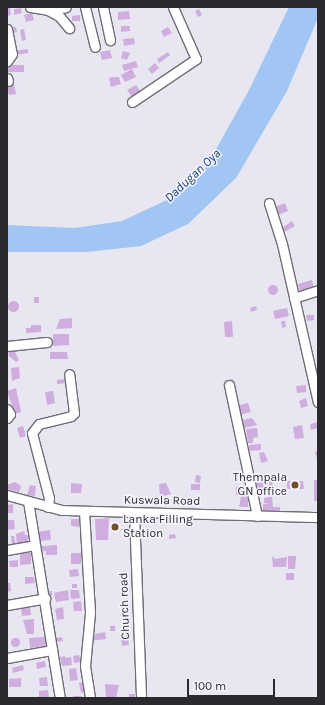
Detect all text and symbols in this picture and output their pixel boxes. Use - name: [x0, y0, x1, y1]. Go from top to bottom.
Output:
- water label: Dadugan Oya: [162, 146, 224, 206]
- place label: Thempala GN office: [233, 471, 287, 499]
- marker: Thempala GN office: [290, 480, 300, 490]
- street label: Kuswala Road: [124, 493, 200, 509]
- place label: Lanka Filling Station: [123, 513, 193, 541]
- marker: Lanka Filling Station: [110, 522, 120, 532]
- street label: Church road: [117, 572, 133, 640]
- scale bar: [189, 671, 277, 697]
- text: 100 m: [194, 679, 226, 693]

